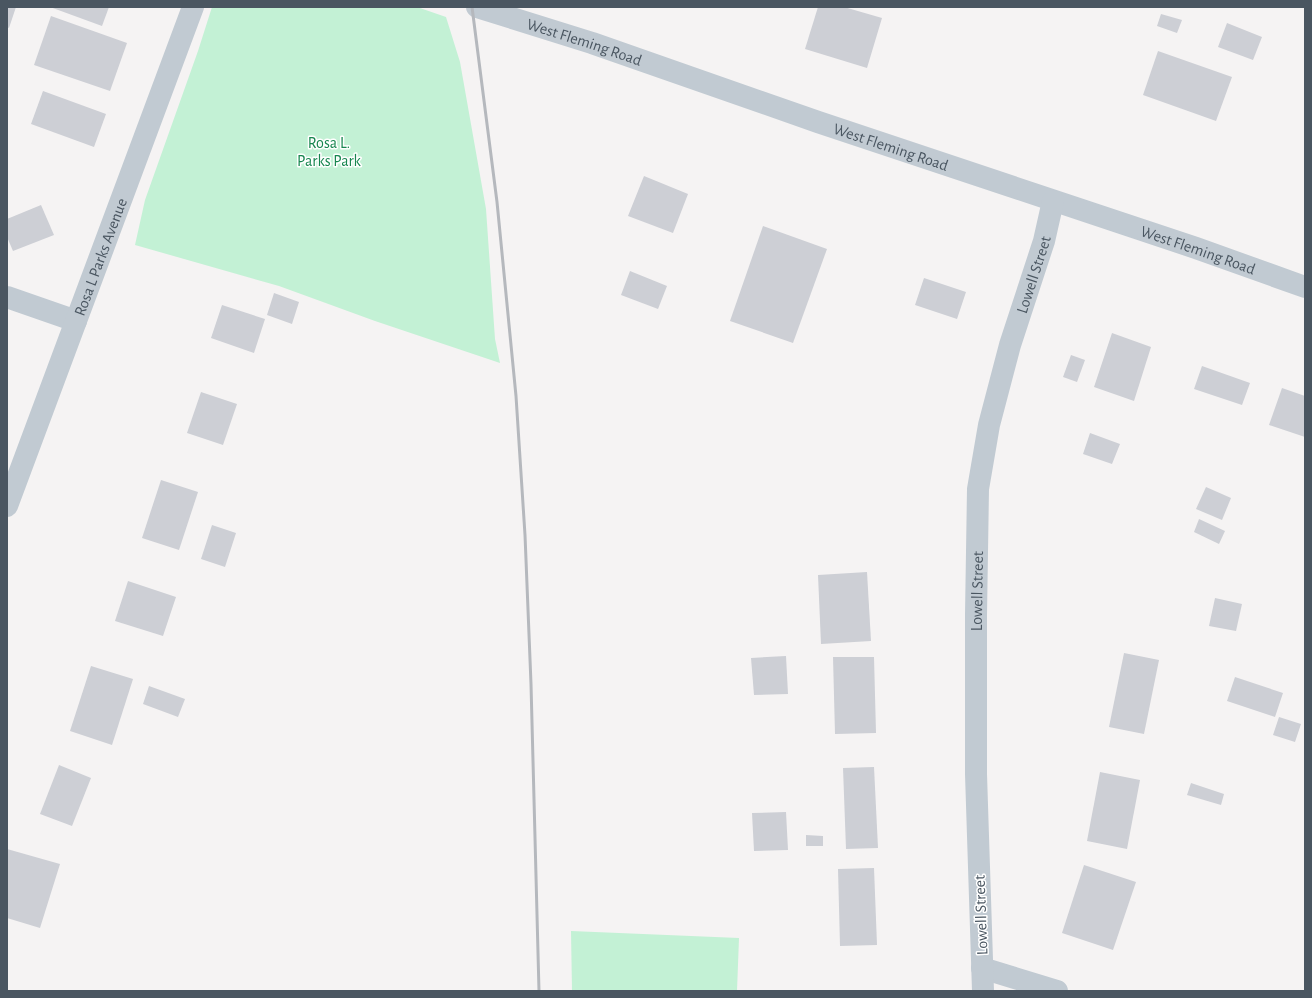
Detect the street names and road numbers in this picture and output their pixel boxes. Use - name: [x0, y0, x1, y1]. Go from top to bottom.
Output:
- street label: West Fleming Road: [525, 16, 644, 69]
- street label: West Fleming Road: [831, 121, 950, 174]
- street label: Rosa L Parks Avenue: [72, 196, 130, 318]
- street label: West Fleming Road: [1139, 223, 1257, 278]
- street label: Lowell Street: [1014, 235, 1054, 315]
- street label: Lowell Street: [969, 551, 986, 631]
- street label: Lowell Street: [972, 875, 990, 955]

